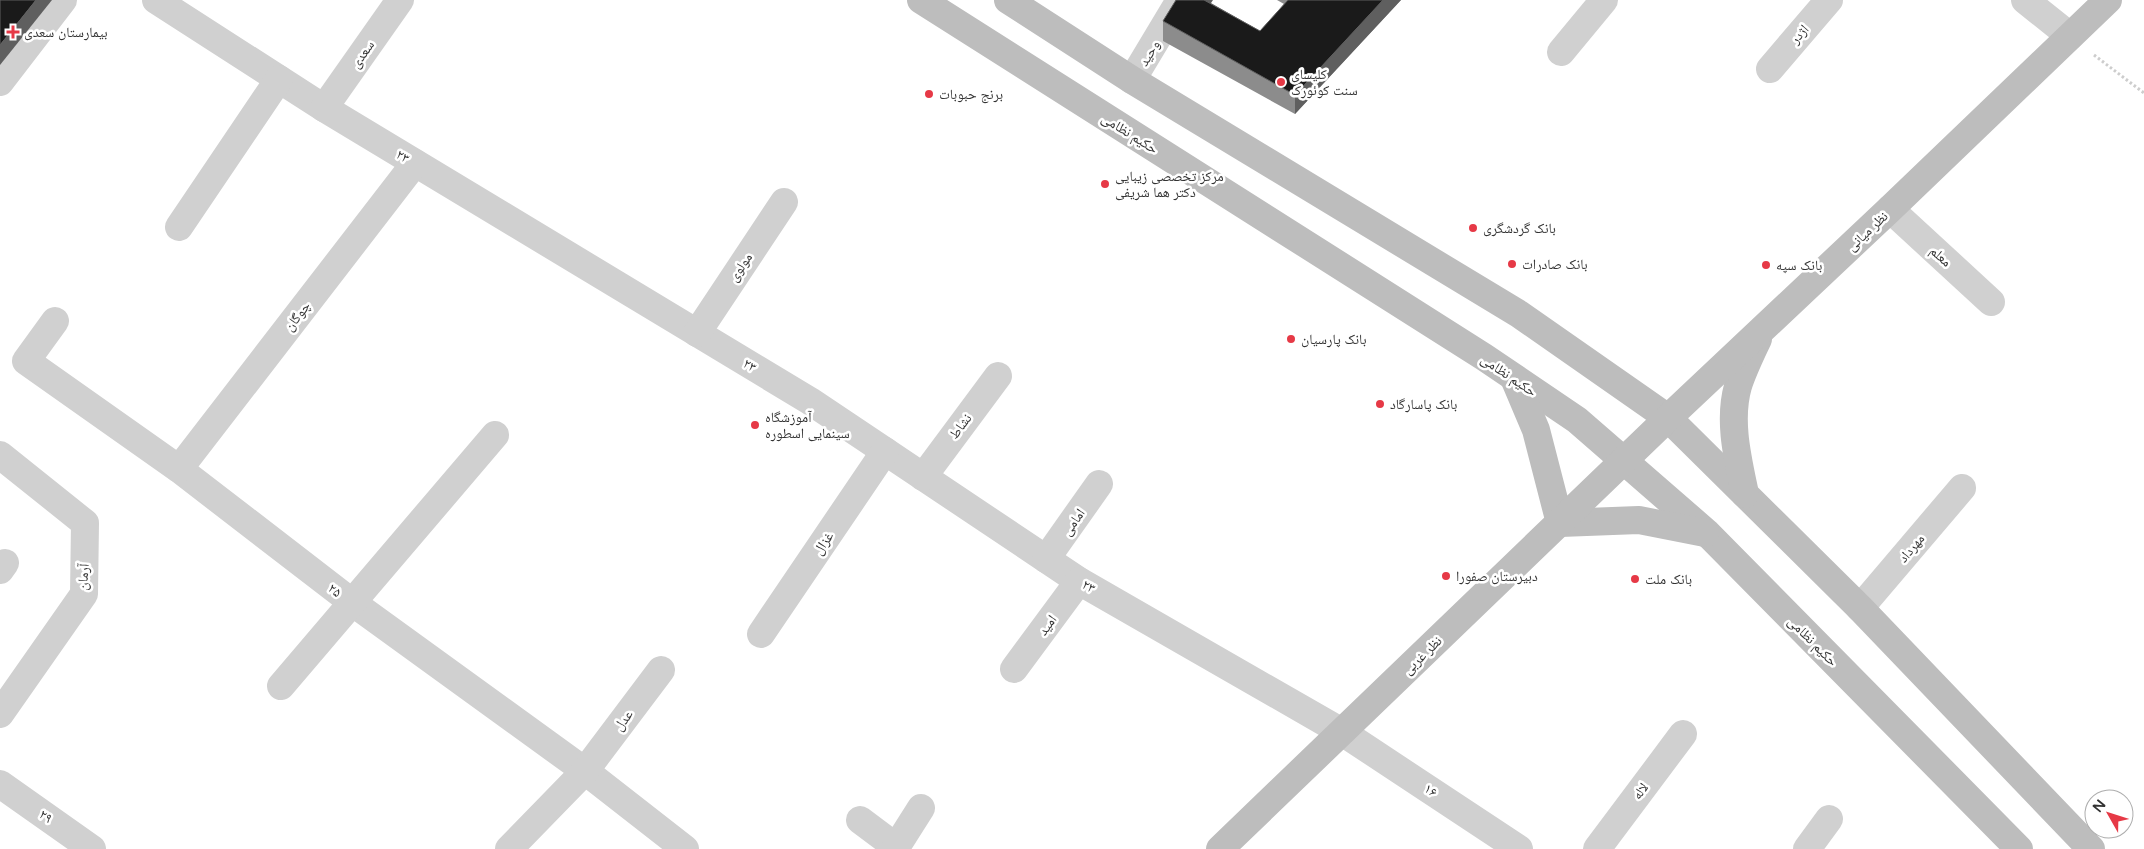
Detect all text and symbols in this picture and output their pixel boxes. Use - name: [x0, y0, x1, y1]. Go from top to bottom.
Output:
- street label: اژدر: [1786, 21, 1812, 48]
- place label: بیمارستان سعدی: [24, 24, 108, 41]
- marker: بیمارستان سعدی: [6, 25, 20, 39]
- street label: سعدی: [347, 37, 378, 72]
- street label: وحید: [1135, 37, 1164, 69]
- place label: کلیسای سنت کوئورک: [1291, 66, 1358, 99]
- marker: کلیسای سنت کوئورک: [1275, 76, 1287, 88]
- place label: برنج حبوبات: [939, 86, 1003, 104]
- marker: برنج حبوبات: [923, 88, 935, 100]
- street label: حکیم نظامی: [1098, 109, 1161, 158]
- street label: ۲۳: [393, 146, 413, 167]
- place label: مرکز تخصصی زیبایی دکتر هما شریفی: [1115, 168, 1224, 201]
- marker: مرکز تخصصی زیبایی دکتر هما شریفی: [1099, 178, 1111, 190]
- street label: نظر میانی: [1843, 208, 1892, 255]
- place label: بانک گردشگری: [1483, 220, 1556, 237]
- marker: بانک گردشگری: [1467, 222, 1479, 234]
- street label: معلم: [1926, 242, 1955, 271]
- street label: مولوی: [725, 250, 756, 285]
- place label: بانک صادرات: [1522, 256, 1588, 273]
- place label: بانک سپه: [1776, 257, 1822, 274]
- marker: بانک صادرات: [1506, 258, 1518, 270]
- marker: بانک سپه: [1760, 259, 1772, 271]
- street label: چوگان: [281, 298, 314, 335]
- place label: بانک پارسیان: [1301, 331, 1367, 348]
- marker: بانک پارسیان: [1285, 333, 1297, 345]
- street label: حکیم نظامی: [1477, 351, 1540, 401]
- street label: ۲۳: [740, 355, 760, 376]
- place label: بانک پاسارگاد: [1390, 396, 1458, 413]
- marker: بانک پاسارگاد: [1374, 398, 1386, 410]
- place label: آموزشگاه سینمایی اسطوره: [765, 409, 850, 442]
- street label: نشاط: [945, 410, 976, 442]
- marker: آموزشگاه سینمایی اسطوره: [749, 419, 761, 431]
- street label: امامی: [1058, 505, 1089, 539]
- street label: غزال: [810, 528, 837, 558]
- street label: مهرداد: [1894, 530, 1928, 566]
- street label: آرمان: [74, 563, 93, 591]
- place label: دبیرستان صفورا: [1456, 568, 1538, 585]
- marker: دبیرستان صفورا: [1440, 570, 1452, 582]
- place label: بانک ملت: [1645, 571, 1692, 588]
- marker: بانک ملت: [1629, 573, 1641, 585]
- street label: ۲۳: [1079, 576, 1098, 597]
- street label: ۲۵: [325, 580, 345, 601]
- street label: امید: [1034, 612, 1061, 639]
- street label: حکیم نظامی: [1783, 613, 1841, 671]
- street label: نظر غربی: [1399, 632, 1446, 678]
- street label: عدل: [610, 706, 637, 734]
- street label: ۱۶: [1421, 780, 1441, 801]
- street label: لاله: [1629, 780, 1652, 803]
- north arrow: [2084, 789, 2134, 839]
- text: N: [2089, 796, 2109, 816]
- street label: ۲۹: [36, 806, 56, 827]

